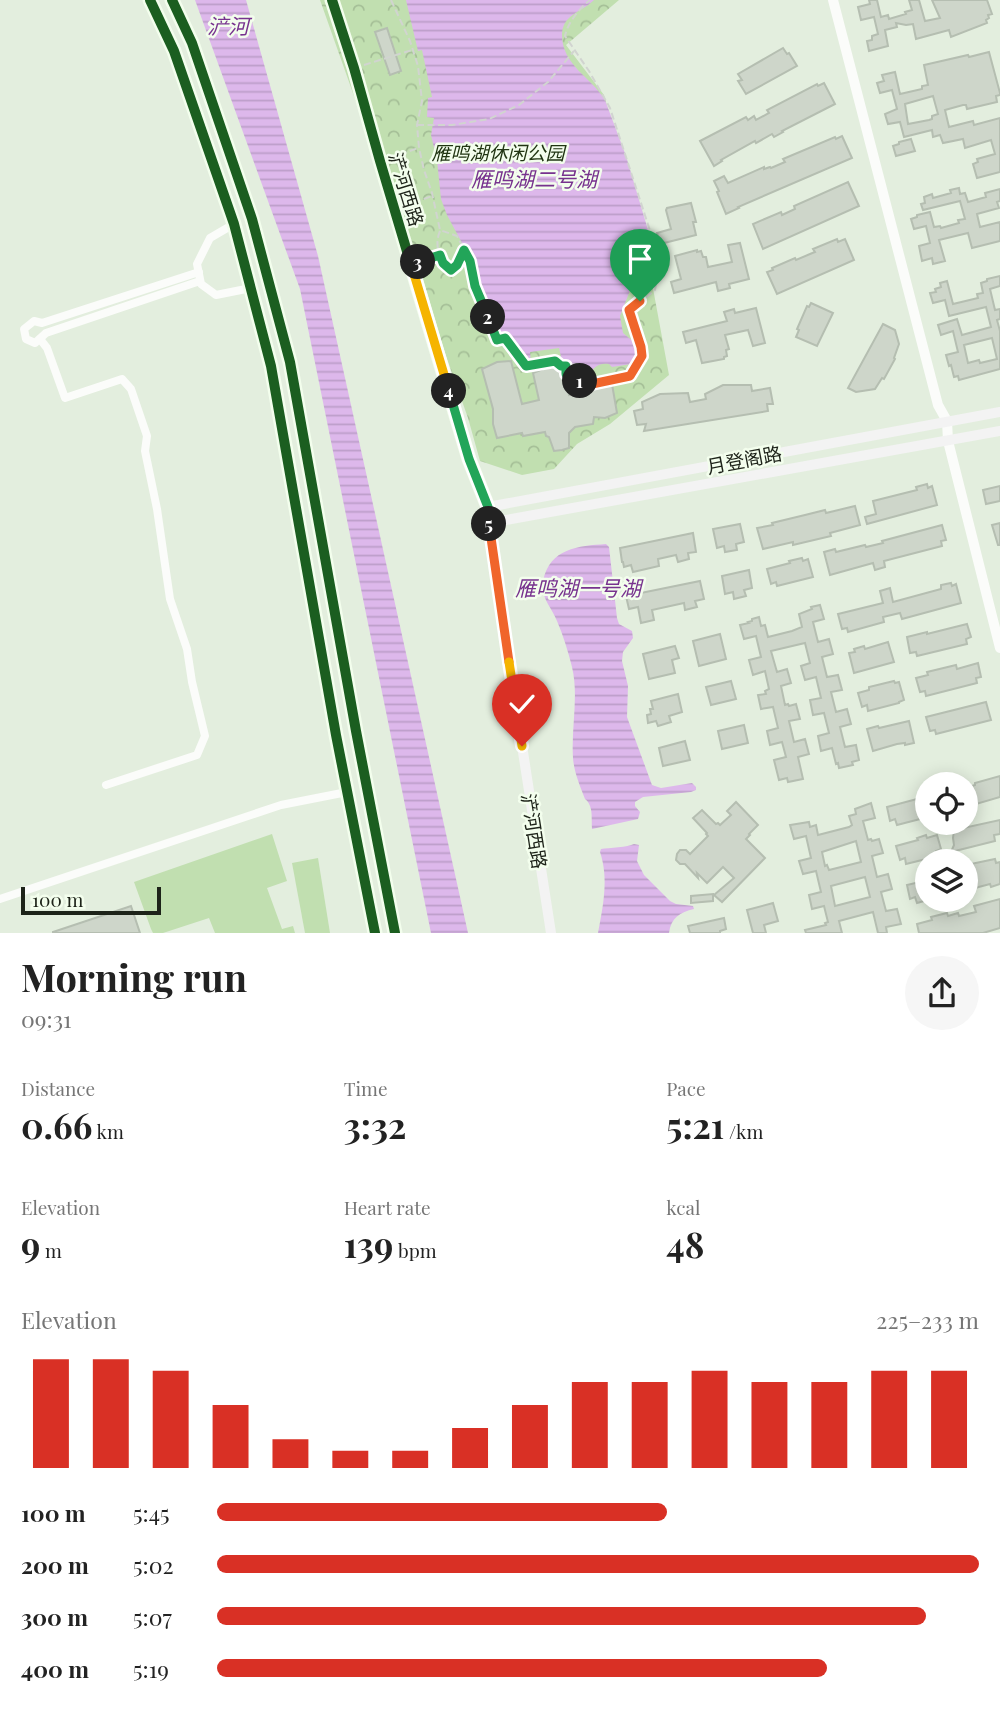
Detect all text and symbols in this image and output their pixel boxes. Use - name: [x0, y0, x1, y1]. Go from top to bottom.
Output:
- water label: 浐河: [207, 11, 253, 39]
- park label: 雁鸣湖休闲公园: [431, 139, 567, 165]
- street label: 浐河西路: [383, 149, 431, 229]
- water label: 雁鸣湖二号湖: [471, 164, 600, 192]
- pin: [610, 229, 670, 301]
- icon: arrive: [621, 240, 659, 278]
- pin: 3: [400, 244, 436, 280]
- text: 3: [413, 248, 422, 274]
- pin: 2: [470, 300, 505, 334]
- text: 2: [483, 303, 492, 329]
- pin: 1: [562, 364, 598, 398]
- text: 1: [576, 367, 583, 393]
- pin: 4: [432, 374, 466, 408]
- text: 4: [443, 377, 454, 403]
- street label: 月登阁路: [704, 439, 784, 479]
- pin: 5: [472, 506, 506, 542]
- text: 5: [484, 510, 493, 536]
- water label: 雁鸣湖一号湖: [515, 573, 644, 601]
- pin: [492, 674, 552, 746]
- icon: check: [503, 685, 541, 723]
- map controls: [915, 772, 978, 912]
- button: locate: [915, 772, 978, 835]
- street label: 浐河西路: [516, 791, 554, 871]
- button: layers: [915, 849, 978, 912]
- scale bar: [21, 884, 161, 916]
- text: 100 m: [32, 886, 83, 912]
- text: Morning run: [21, 951, 247, 1002]
- button: share: [905, 956, 979, 1030]
- text: 09:31: [21, 1003, 72, 1034]
- text: Distance: [21, 1075, 95, 1101]
- text: Time: [344, 1075, 388, 1101]
- text: Pace: [666, 1075, 706, 1101]
- text: 0.66: [21, 1101, 92, 1148]
- text: 3:32: [344, 1101, 406, 1148]
- text: 5:21: [666, 1101, 724, 1148]
- text: km: [92, 1118, 124, 1144]
- text: /km: [724, 1118, 763, 1144]
- text: Elevation: [21, 1194, 100, 1220]
- text: Heart rate: [344, 1194, 431, 1220]
- text: kcal: [666, 1194, 700, 1220]
- text: 9: [21, 1220, 40, 1267]
- text: 139: [344, 1220, 393, 1267]
- text: 48: [666, 1220, 704, 1267]
- text: m: [40, 1237, 62, 1263]
- text: bpm: [393, 1237, 437, 1263]
- text: Elevation: [21, 1304, 117, 1335]
- text: 225–233 m: [876, 1304, 979, 1335]
- text: 100 m: [21, 1497, 86, 1528]
- text: 5:45: [133, 1497, 170, 1528]
- text: 200 m: [21, 1549, 89, 1580]
- text: 5:02: [133, 1549, 173, 1580]
- text: 300 m: [21, 1601, 88, 1632]
- text: 5:07: [133, 1601, 172, 1632]
- text: 400 m: [21, 1653, 89, 1684]
- text: 5:19: [133, 1653, 169, 1684]

